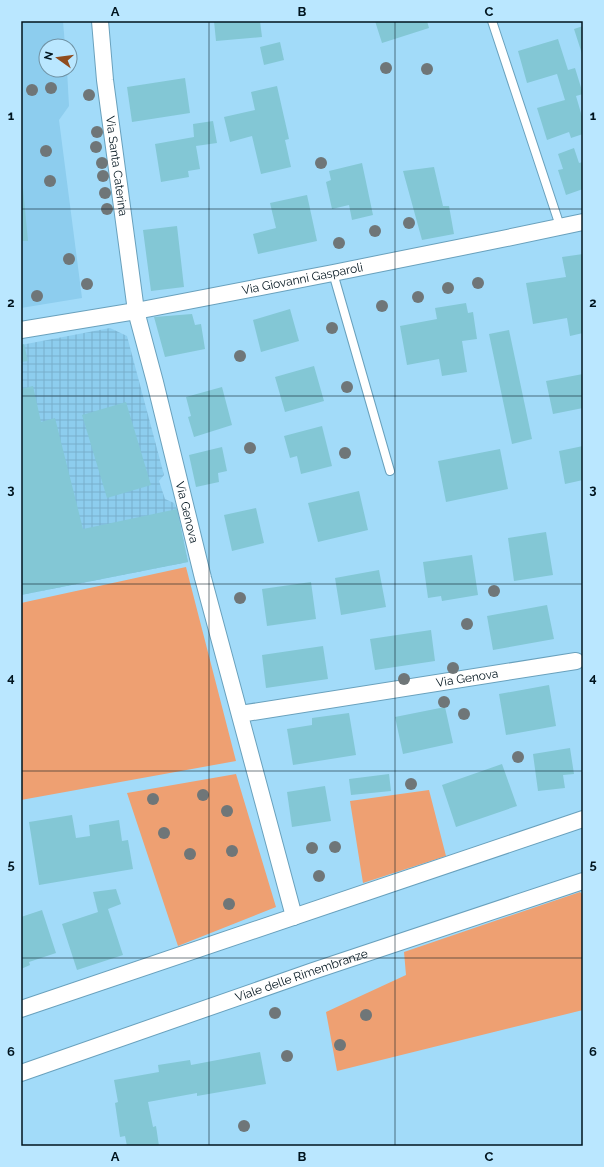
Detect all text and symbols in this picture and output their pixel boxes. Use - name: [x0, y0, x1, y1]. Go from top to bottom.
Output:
- text: A: [111, 4, 120, 19]
- text: B: [298, 4, 307, 19]
- text: C: [485, 4, 494, 19]
- north arrow: [38, 38, 78, 78]
- text: N: [41, 50, 56, 61]
- text: 1: [8, 108, 15, 123]
- text: 1: [590, 108, 597, 123]
- street label: Via Santa Caterina: [103, 115, 130, 217]
- street label: Via Giovanni Gasparoli: [241, 260, 364, 297]
- text: 2: [7, 295, 15, 310]
- text: 2: [589, 295, 597, 310]
- street label: Via Genova: [173, 480, 201, 545]
- text: 3: [7, 482, 15, 497]
- text: 3: [589, 482, 597, 497]
- street label: Via Genova: [435, 666, 499, 690]
- text: 4: [7, 670, 15, 685]
- text: 4: [589, 670, 597, 685]
- text: 5: [7, 857, 15, 872]
- text: 5: [589, 857, 597, 872]
- street label: Viale delle Rimembranze: [233, 946, 370, 1005]
- text: 6: [7, 1044, 15, 1059]
- text: 6: [589, 1044, 597, 1059]
- text: A: [111, 1149, 120, 1164]
- text: B: [298, 1149, 307, 1164]
- text: C: [485, 1149, 494, 1164]

